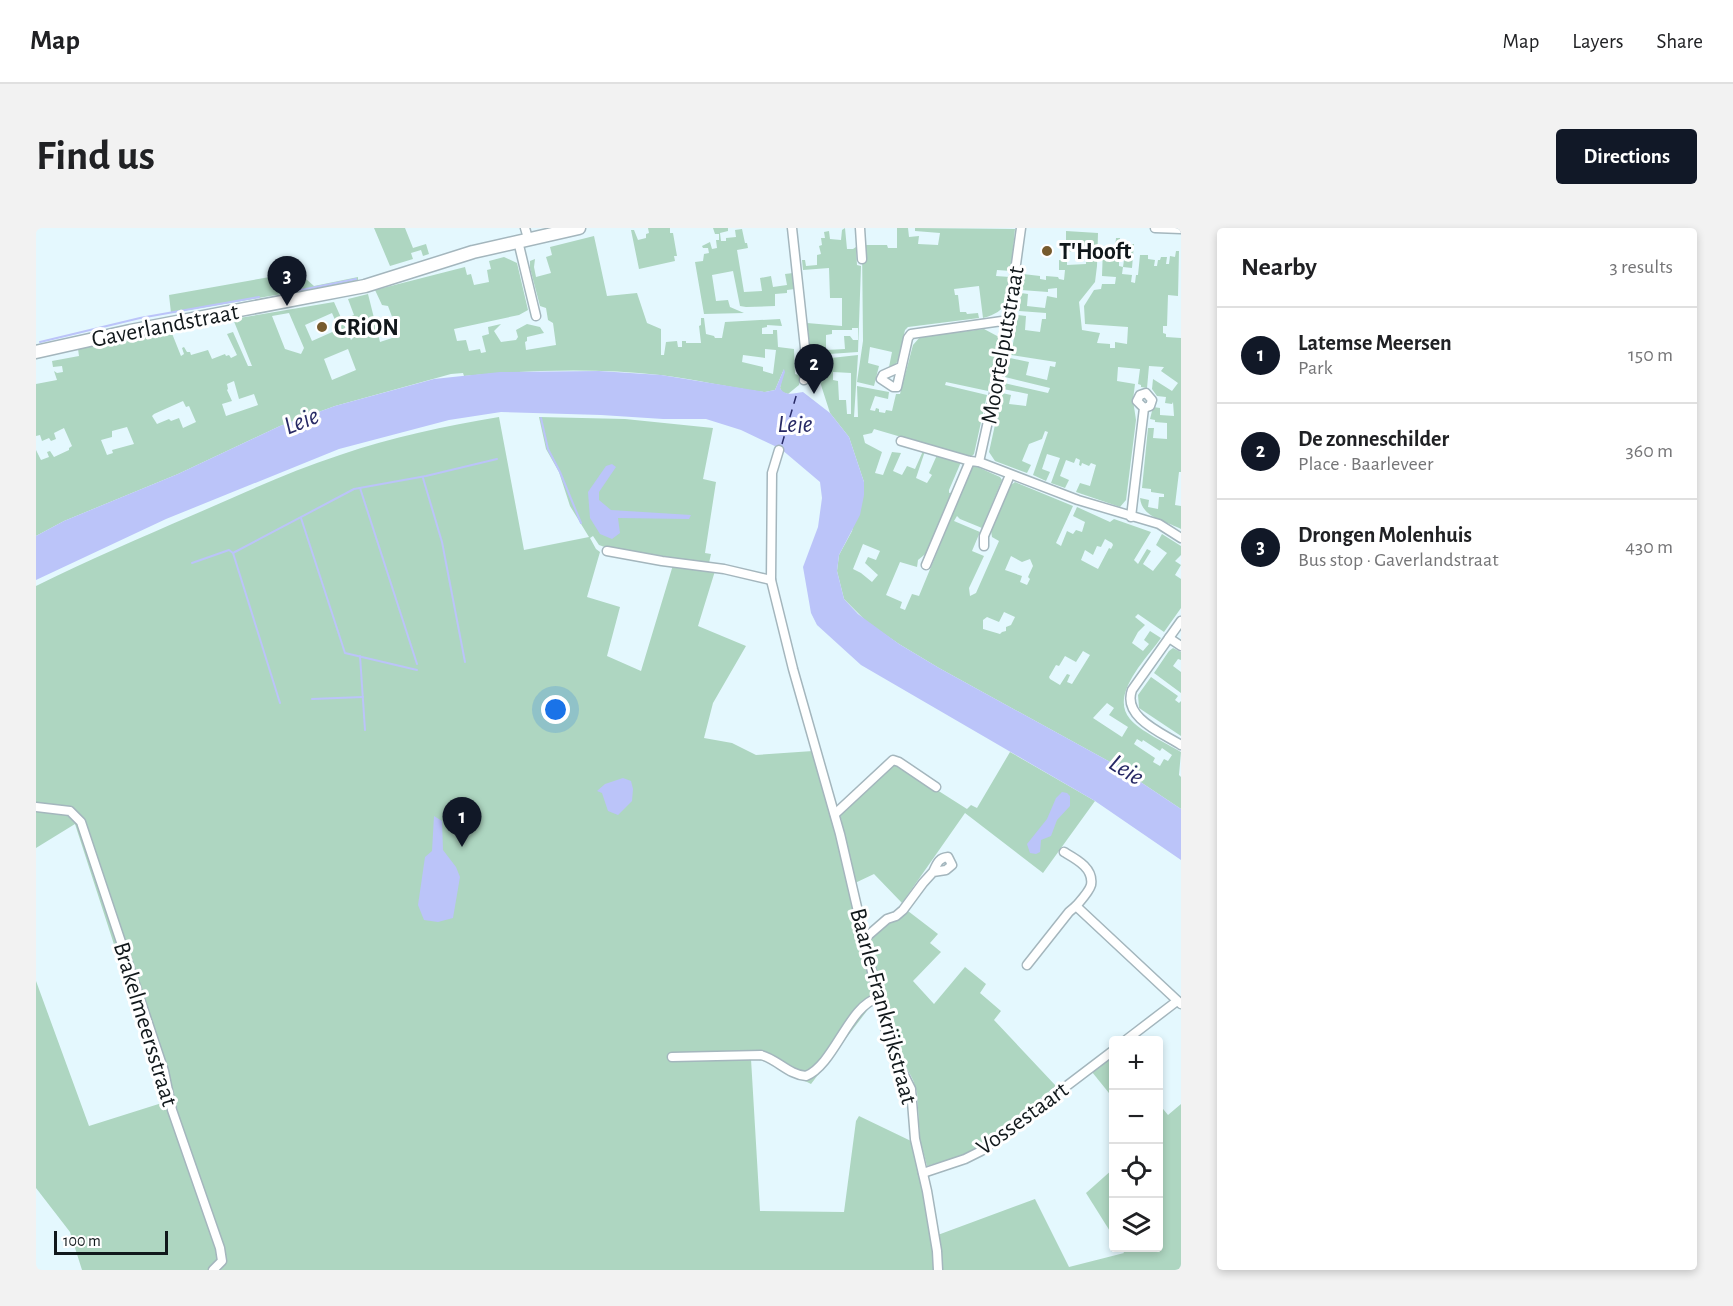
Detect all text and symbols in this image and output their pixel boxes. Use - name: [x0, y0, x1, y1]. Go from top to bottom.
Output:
- text: Map: [30, 27, 80, 55]
- text: Map: [1503, 31, 1539, 52]
- text: Layers: [1572, 31, 1623, 52]
- text: Share: [1656, 31, 1703, 52]
- button: Directions: [1556, 129, 1697, 184]
- text: Find us: [36, 135, 155, 177]
- place label: T'Hooft: [1059, 240, 1131, 264]
- marker: T'Hooft: [1040, 244, 1054, 258]
- text: Nearby: [1241, 254, 1317, 280]
- pin: 3: [268, 256, 306, 306]
- text: 3 results: [1609, 257, 1673, 277]
- street label: Moortelputstraat: [977, 264, 1029, 426]
- street label: Gaverlandstraat: [90, 300, 241, 352]
- place label: CRiON: [334, 316, 399, 340]
- marker: CRiON: [315, 320, 329, 334]
- text: Latemse Meersen: [1298, 332, 1452, 354]
- pin: 2: [794, 344, 834, 394]
- text: 1: [1257, 345, 1264, 365]
- text: 150 m: [1628, 345, 1673, 365]
- text: Park: [1298, 358, 1333, 378]
- water label: Leie: [280, 402, 323, 439]
- water label: Leie: [777, 411, 813, 437]
- text: De zonneschilder: [1298, 428, 1449, 450]
- text: 2: [1256, 441, 1265, 461]
- text: 360 m: [1626, 441, 1673, 461]
- text: Place · Baarleveer: [1298, 454, 1433, 474]
- text: Drongen Molenhuis: [1298, 524, 1472, 546]
- text: 3: [1256, 537, 1265, 557]
- text: 430 m: [1625, 537, 1673, 557]
- text: Bus stop · Gaverlandstraat: [1298, 550, 1499, 570]
- your location: [541, 695, 570, 724]
- water label: Leie: [1105, 749, 1149, 790]
- pin: 1: [442, 798, 482, 847]
- street label: Baarle-Frankrijkstraat: [845, 905, 921, 1107]
- street label: Brakelmeersstraat: [109, 939, 182, 1110]
- map controls: [1109, 1036, 1163, 1252]
- button: +: [1109, 1036, 1163, 1090]
- street label: Vossestaart: [972, 1077, 1073, 1160]
- button: −: [1109, 1090, 1163, 1144]
- button: locate: [1109, 1144, 1163, 1198]
- button: layers: [1109, 1198, 1163, 1252]
- scale bar: [54, 1228, 168, 1256]
- text: 100 m: [63, 1233, 101, 1249]

